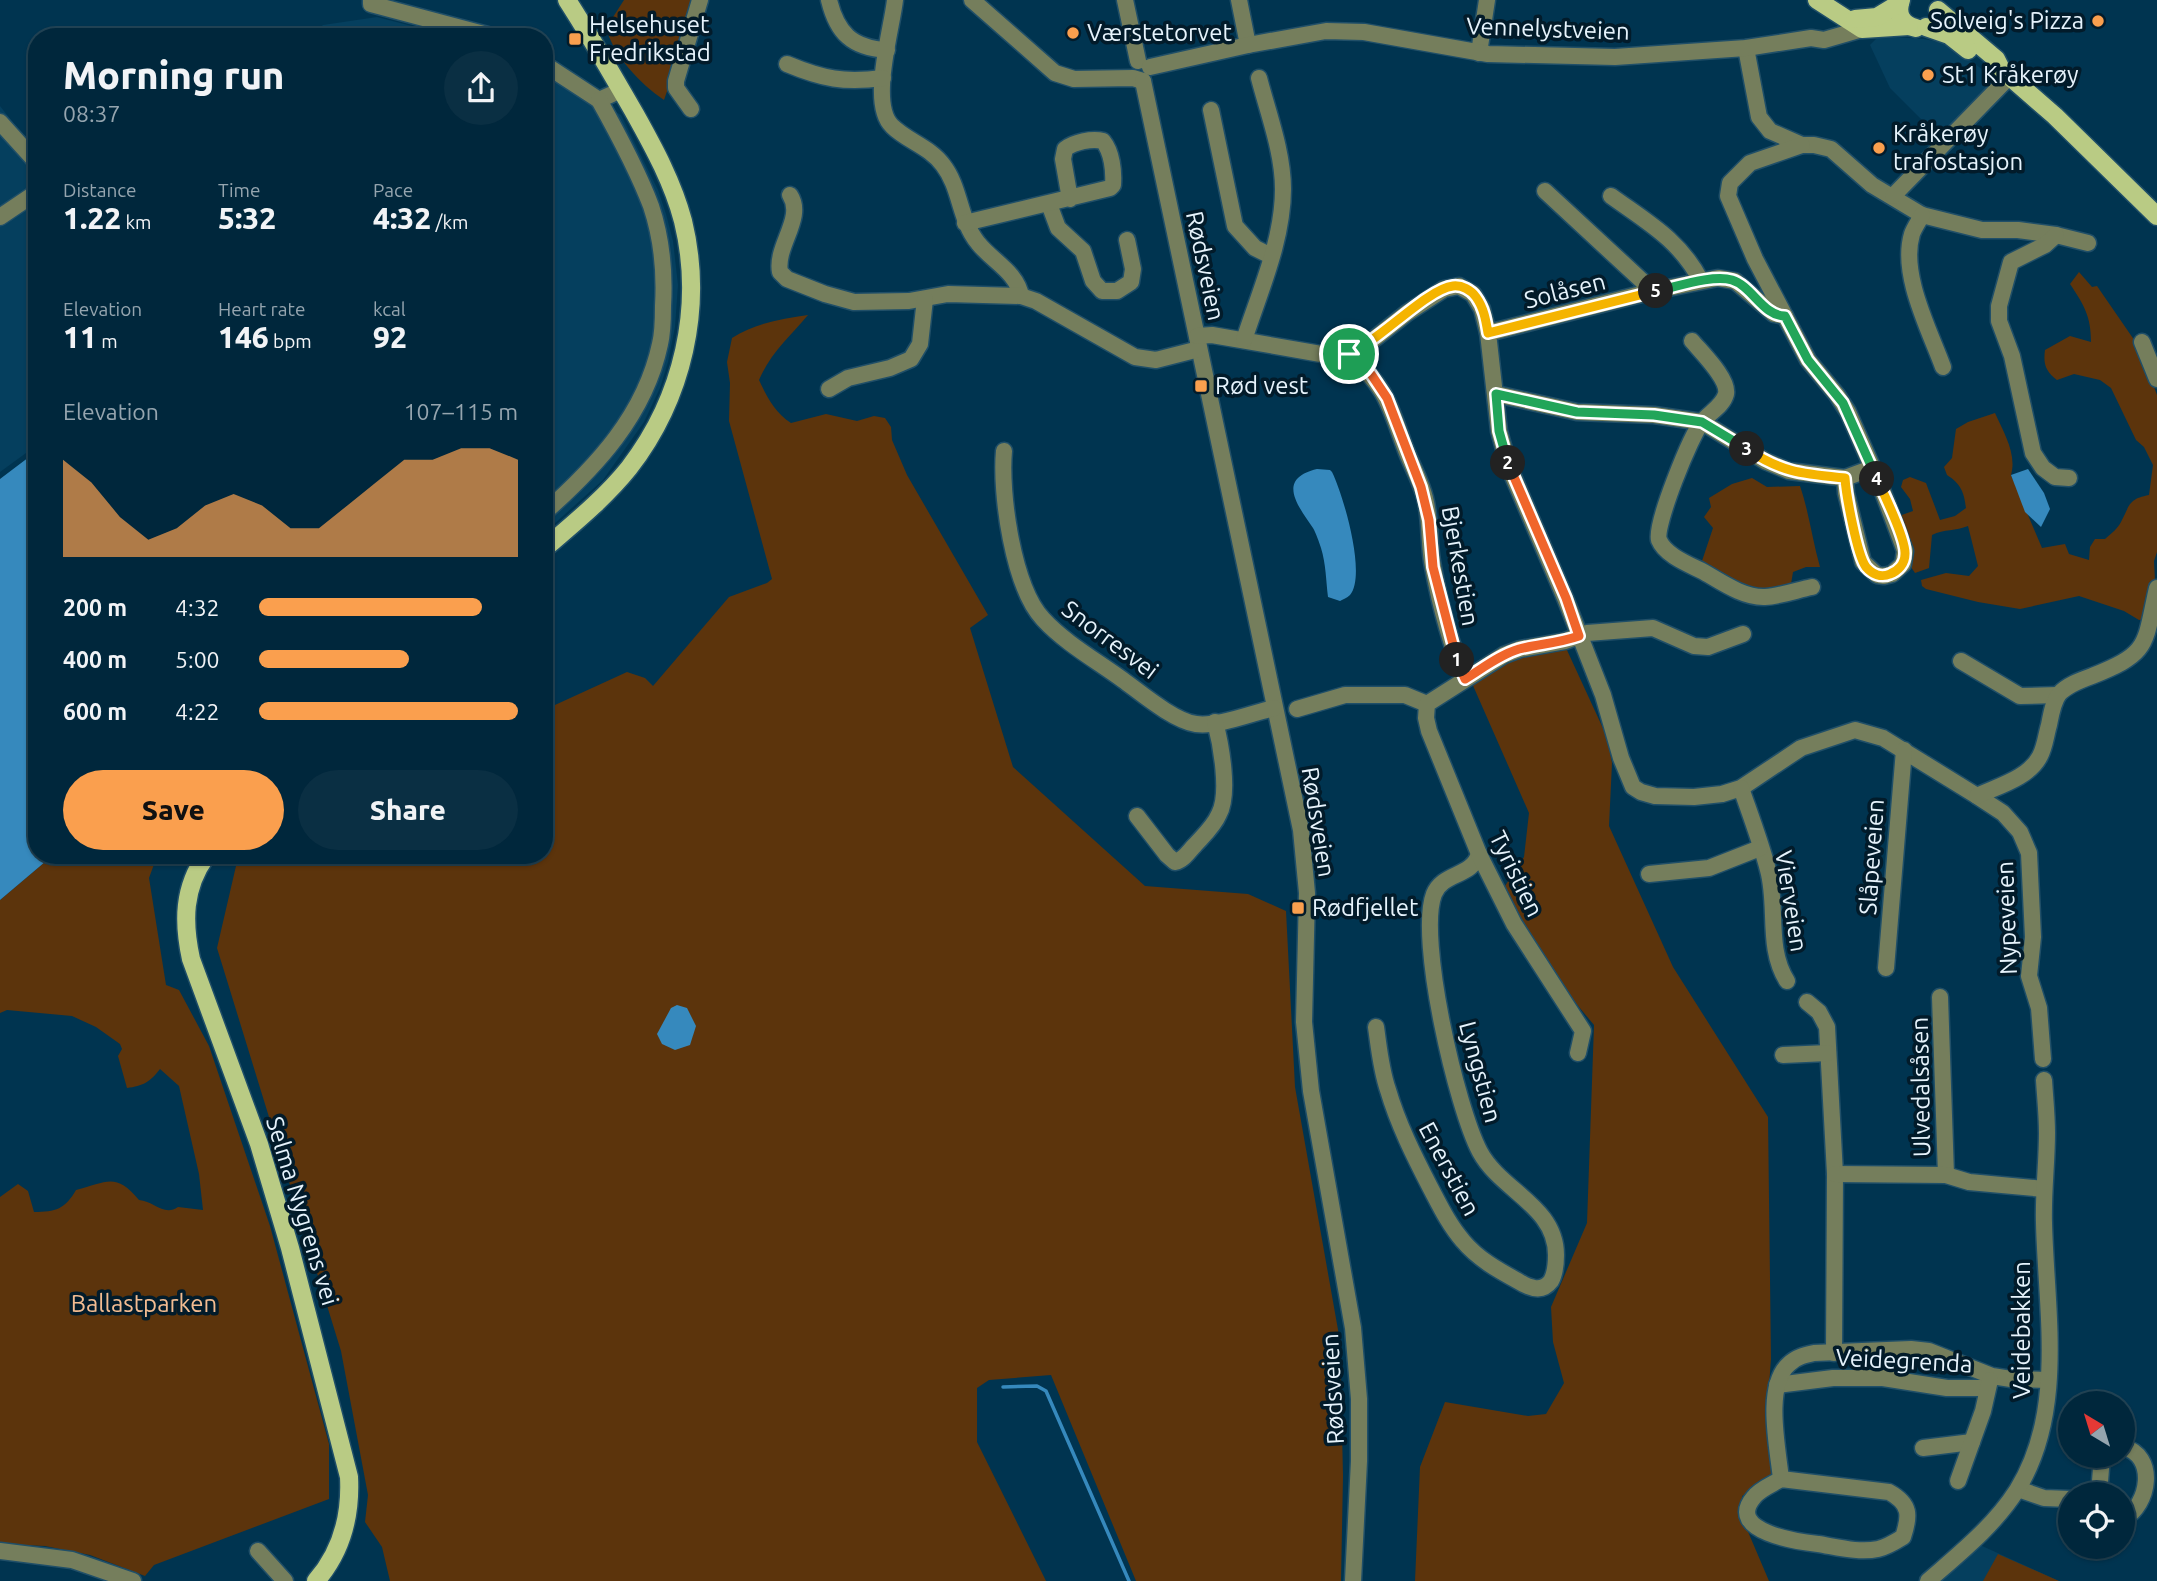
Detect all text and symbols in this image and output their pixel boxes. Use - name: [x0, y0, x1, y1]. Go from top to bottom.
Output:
- place label: Solveig's Pizza: [1930, 7, 2084, 34]
- place label: Helsehuset Fredrikstad: [589, 11, 711, 66]
- street label: Vennelystveien: [1466, 12, 1630, 45]
- marker: Solveig's Pizza: [2090, 13, 2106, 29]
- place label: Værstetorvet: [1087, 19, 1232, 46]
- marker: Værstetorvet: [1065, 25, 1081, 41]
- marker: Helsehuset Fredrikstad: [567, 31, 583, 47]
- button: share: [444, 51, 518, 125]
- text: Morning run: [63, 54, 284, 96]
- place label: St1 Kråkerøy: [1942, 61, 2079, 88]
- marker: St1 Kråkerøy: [1920, 67, 1936, 83]
- text: 08:37: [63, 101, 121, 126]
- place label: Kråkerøy trafostasjon: [1893, 120, 2023, 175]
- marker: Kråkerøy trafostasjon: [1871, 140, 1887, 156]
- text: Distance: [63, 179, 137, 201]
- text: Time: [218, 179, 260, 201]
- text: Pace: [373, 179, 413, 201]
- text: 1.22: [63, 201, 121, 235]
- text: 5:32: [218, 201, 276, 235]
- text: 4:32: [373, 201, 431, 235]
- street label: Rødsveien: [1181, 209, 1230, 323]
- text: km: [121, 211, 151, 233]
- text: /km: [431, 211, 469, 233]
- street label: Solåsen: [1522, 267, 1608, 314]
- pin: 5: [1638, 274, 1674, 308]
- text: 5: [1650, 279, 1661, 301]
- text: Elevation: [63, 298, 142, 320]
- text: Heart rate: [218, 298, 305, 320]
- text: kcal: [373, 298, 406, 320]
- text: 11: [63, 320, 97, 354]
- text: 146: [218, 320, 269, 354]
- text: 92: [373, 320, 407, 354]
- pin: [1319, 324, 1379, 384]
- text: m: [97, 330, 118, 352]
- text: bpm: [269, 330, 312, 352]
- icon: arrive: [1330, 335, 1368, 373]
- place label: Rød vest: [1215, 372, 1309, 399]
- marker: Rød vest: [1193, 378, 1209, 394]
- text: Elevation: [63, 399, 159, 424]
- text: 107–115 m: [404, 399, 518, 424]
- pin: 3: [1730, 432, 1764, 466]
- text: 3: [1741, 437, 1752, 459]
- pin: 2: [1490, 446, 1526, 480]
- text: 2: [1502, 451, 1513, 473]
- pin: 4: [1860, 462, 1895, 496]
- text: 4: [1871, 467, 1882, 489]
- street label: Bjerkestien: [1437, 504, 1484, 628]
- text: 200 m: [63, 595, 127, 620]
- text: 4:32: [175, 595, 220, 620]
- street label: Snorresvei: [1057, 595, 1164, 684]
- pin: 1: [1440, 642, 1474, 678]
- text: 400 m: [63, 647, 127, 672]
- text: 5:00: [175, 647, 220, 672]
- text: 1: [1451, 648, 1462, 670]
- text: 600 m: [63, 699, 127, 724]
- text: 4:22: [175, 699, 220, 724]
- street label: Rødsveien: [1296, 765, 1341, 879]
- button: Save: [63, 770, 284, 850]
- button: Share: [298, 770, 518, 850]
- street label: Slåpeveien: [1854, 798, 1889, 916]
- street label: Tyristien: [1484, 826, 1549, 921]
- street label: Vierveien: [1770, 848, 1813, 954]
- street label: Nypeveien: [1991, 861, 2022, 975]
- place label: Rødfjellet: [1312, 894, 1419, 921]
- marker: Rødfjellet: [1290, 900, 1306, 916]
- street label: Ulvedalsåsen: [1906, 1017, 1935, 1157]
- street label: Lyngstien: [1454, 1018, 1507, 1125]
- street label: Selma Nygrens vei: [261, 1113, 344, 1308]
- street label: Enerstien: [1414, 1117, 1485, 1220]
- street label: Veidebakken: [2008, 1261, 2035, 1399]
- park label: Ballastparken: [71, 1290, 217, 1317]
- street label: Rødsveien: [1316, 1333, 1349, 1445]
- street label: Veidegrenda: [1835, 1343, 1973, 1378]
- north arrow: [2058, 1391, 2135, 1468]
- map controls: [2058, 1391, 2135, 1559]
- button: locate: [2058, 1482, 2135, 1559]

